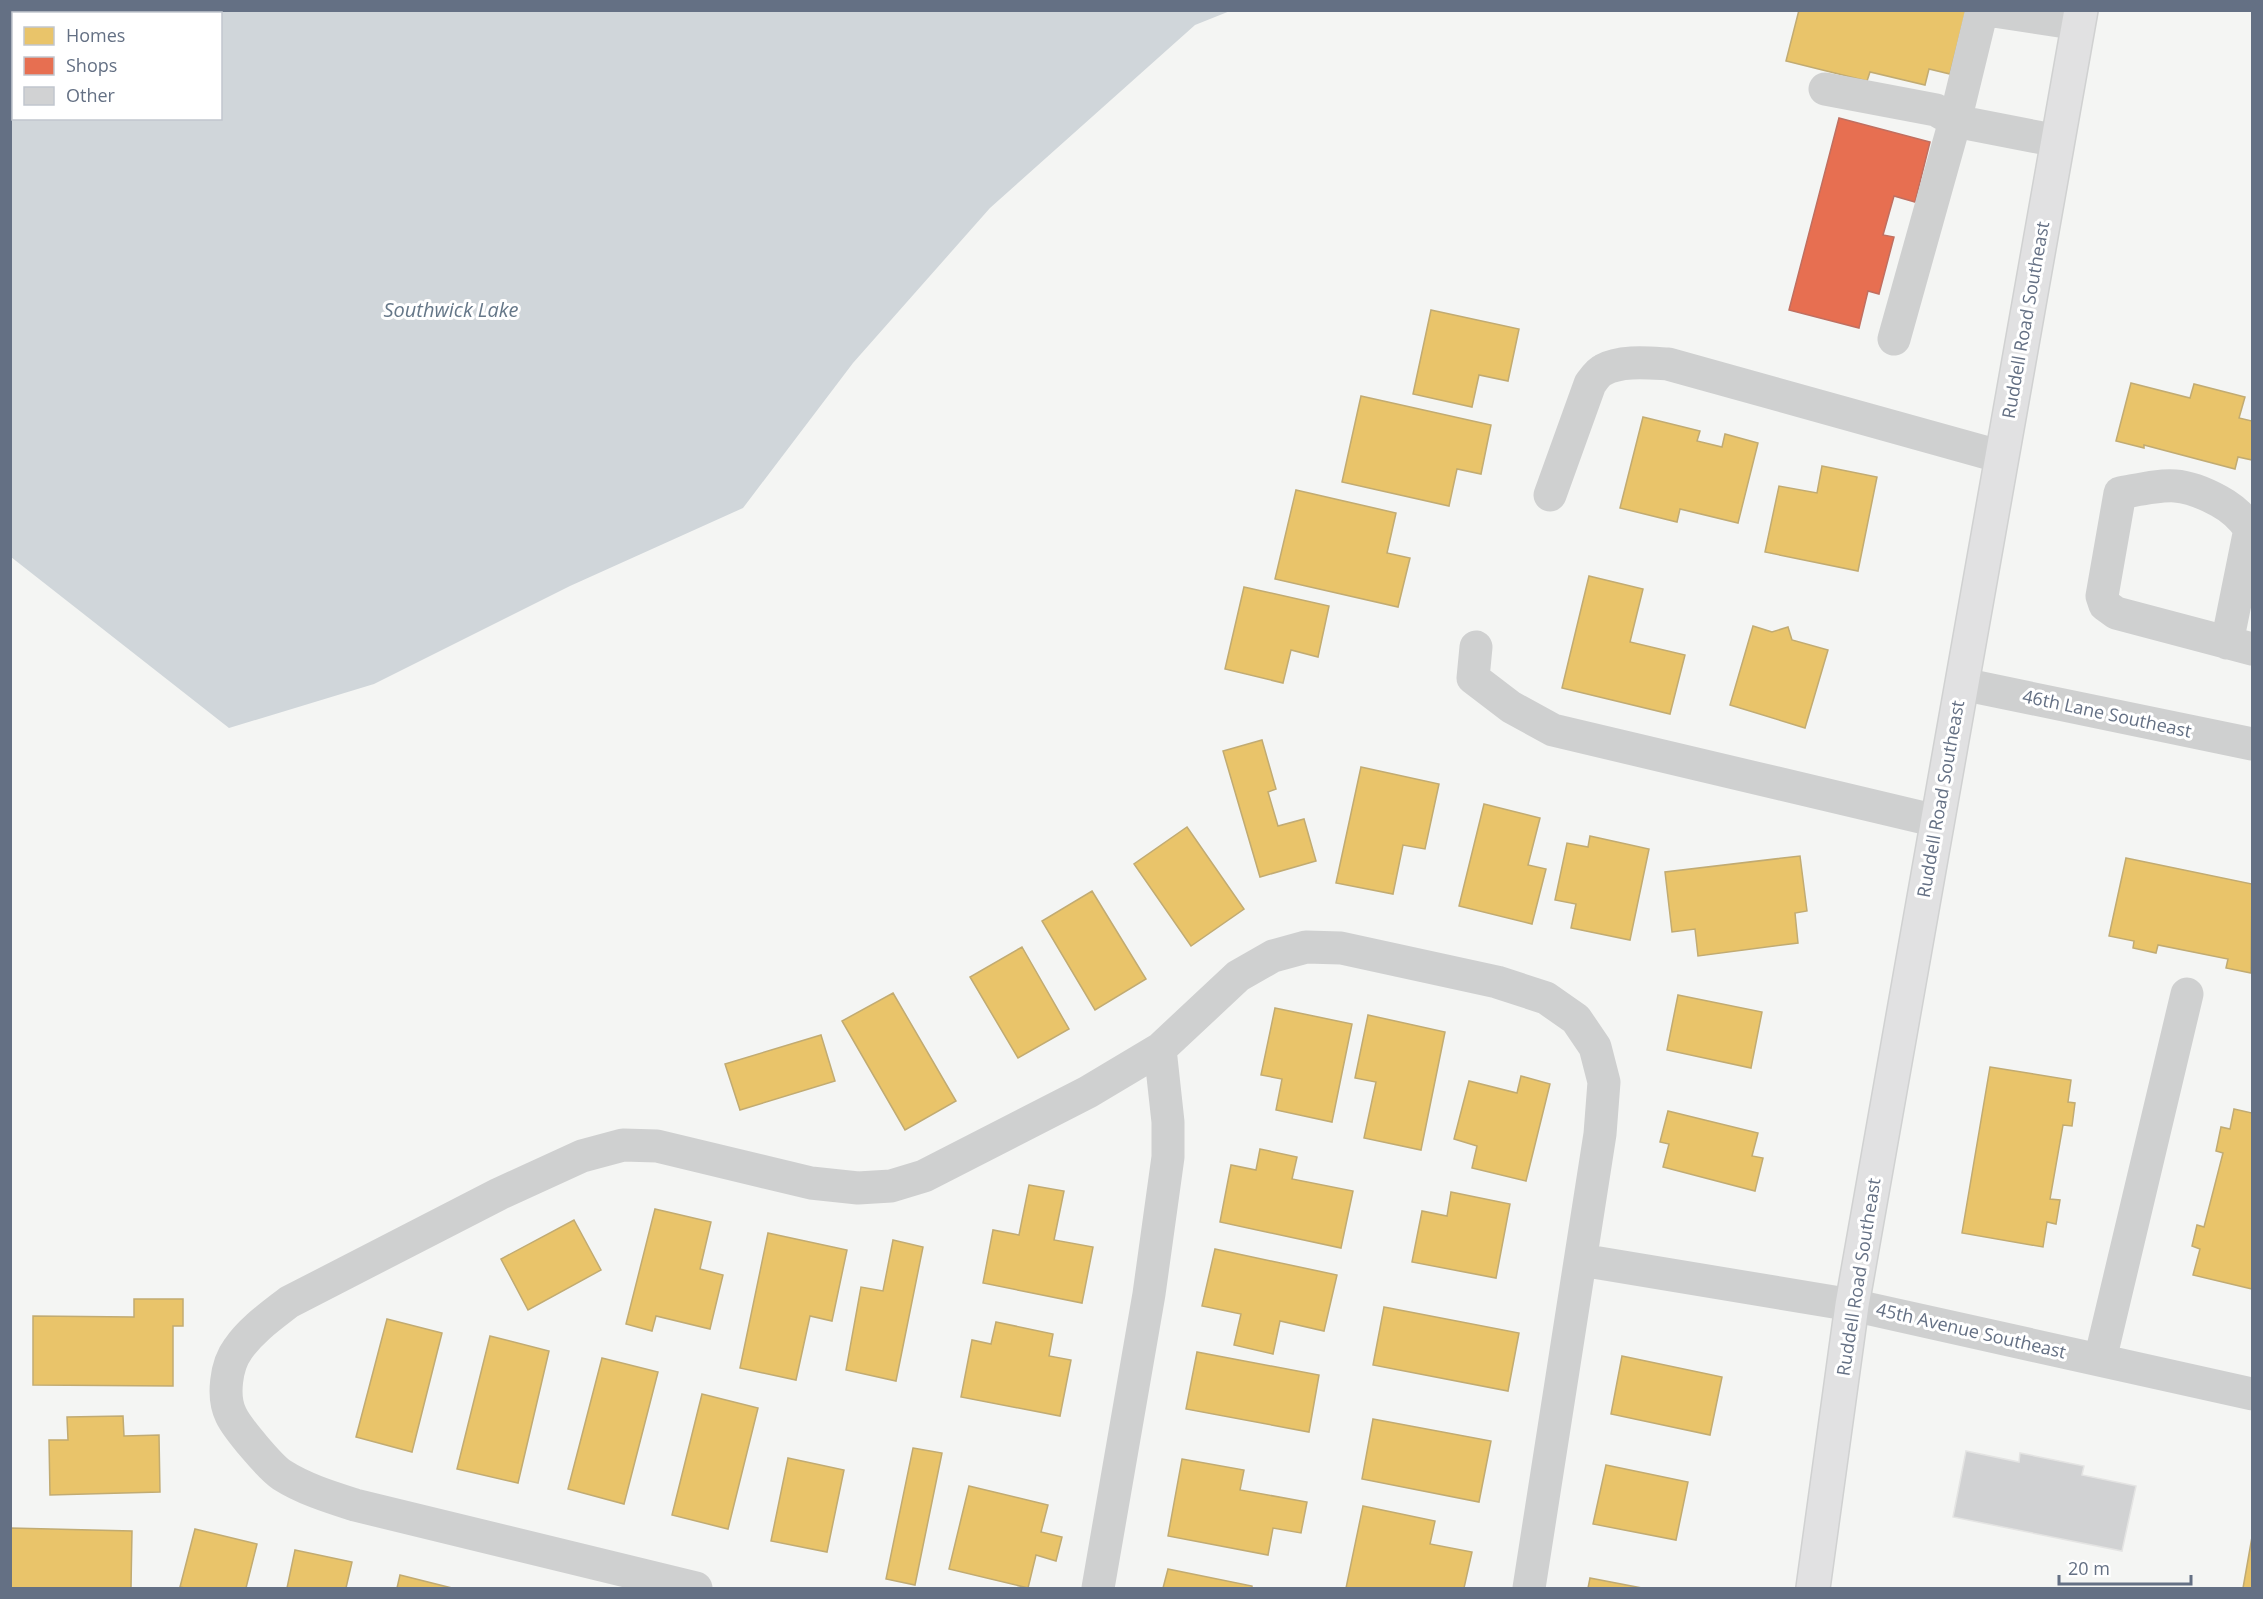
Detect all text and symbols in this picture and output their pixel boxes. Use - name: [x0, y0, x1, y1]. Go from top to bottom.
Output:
- legend: [12, 12, 222, 120]
- text: Homes: [66, 23, 125, 47]
- text: Shops: [66, 53, 117, 77]
- text: Other: [66, 83, 116, 107]
- street label: Ruddell Road Southeast: [1996, 219, 2054, 420]
- water label: Southwick Lake: [384, 296, 519, 323]
- street label: 46th Lane Southeast: [2020, 683, 2194, 743]
- street label: Ruddell Road Southeast: [1911, 698, 1969, 899]
- street label: Ruddell Road Southeast: [1831, 1176, 1886, 1377]
- street label: 45th Avenue Southeast: [1874, 1296, 2069, 1364]
- scale bar: [2059, 1548, 2191, 1586]
- text: 20 m: [2068, 1556, 2110, 1580]

